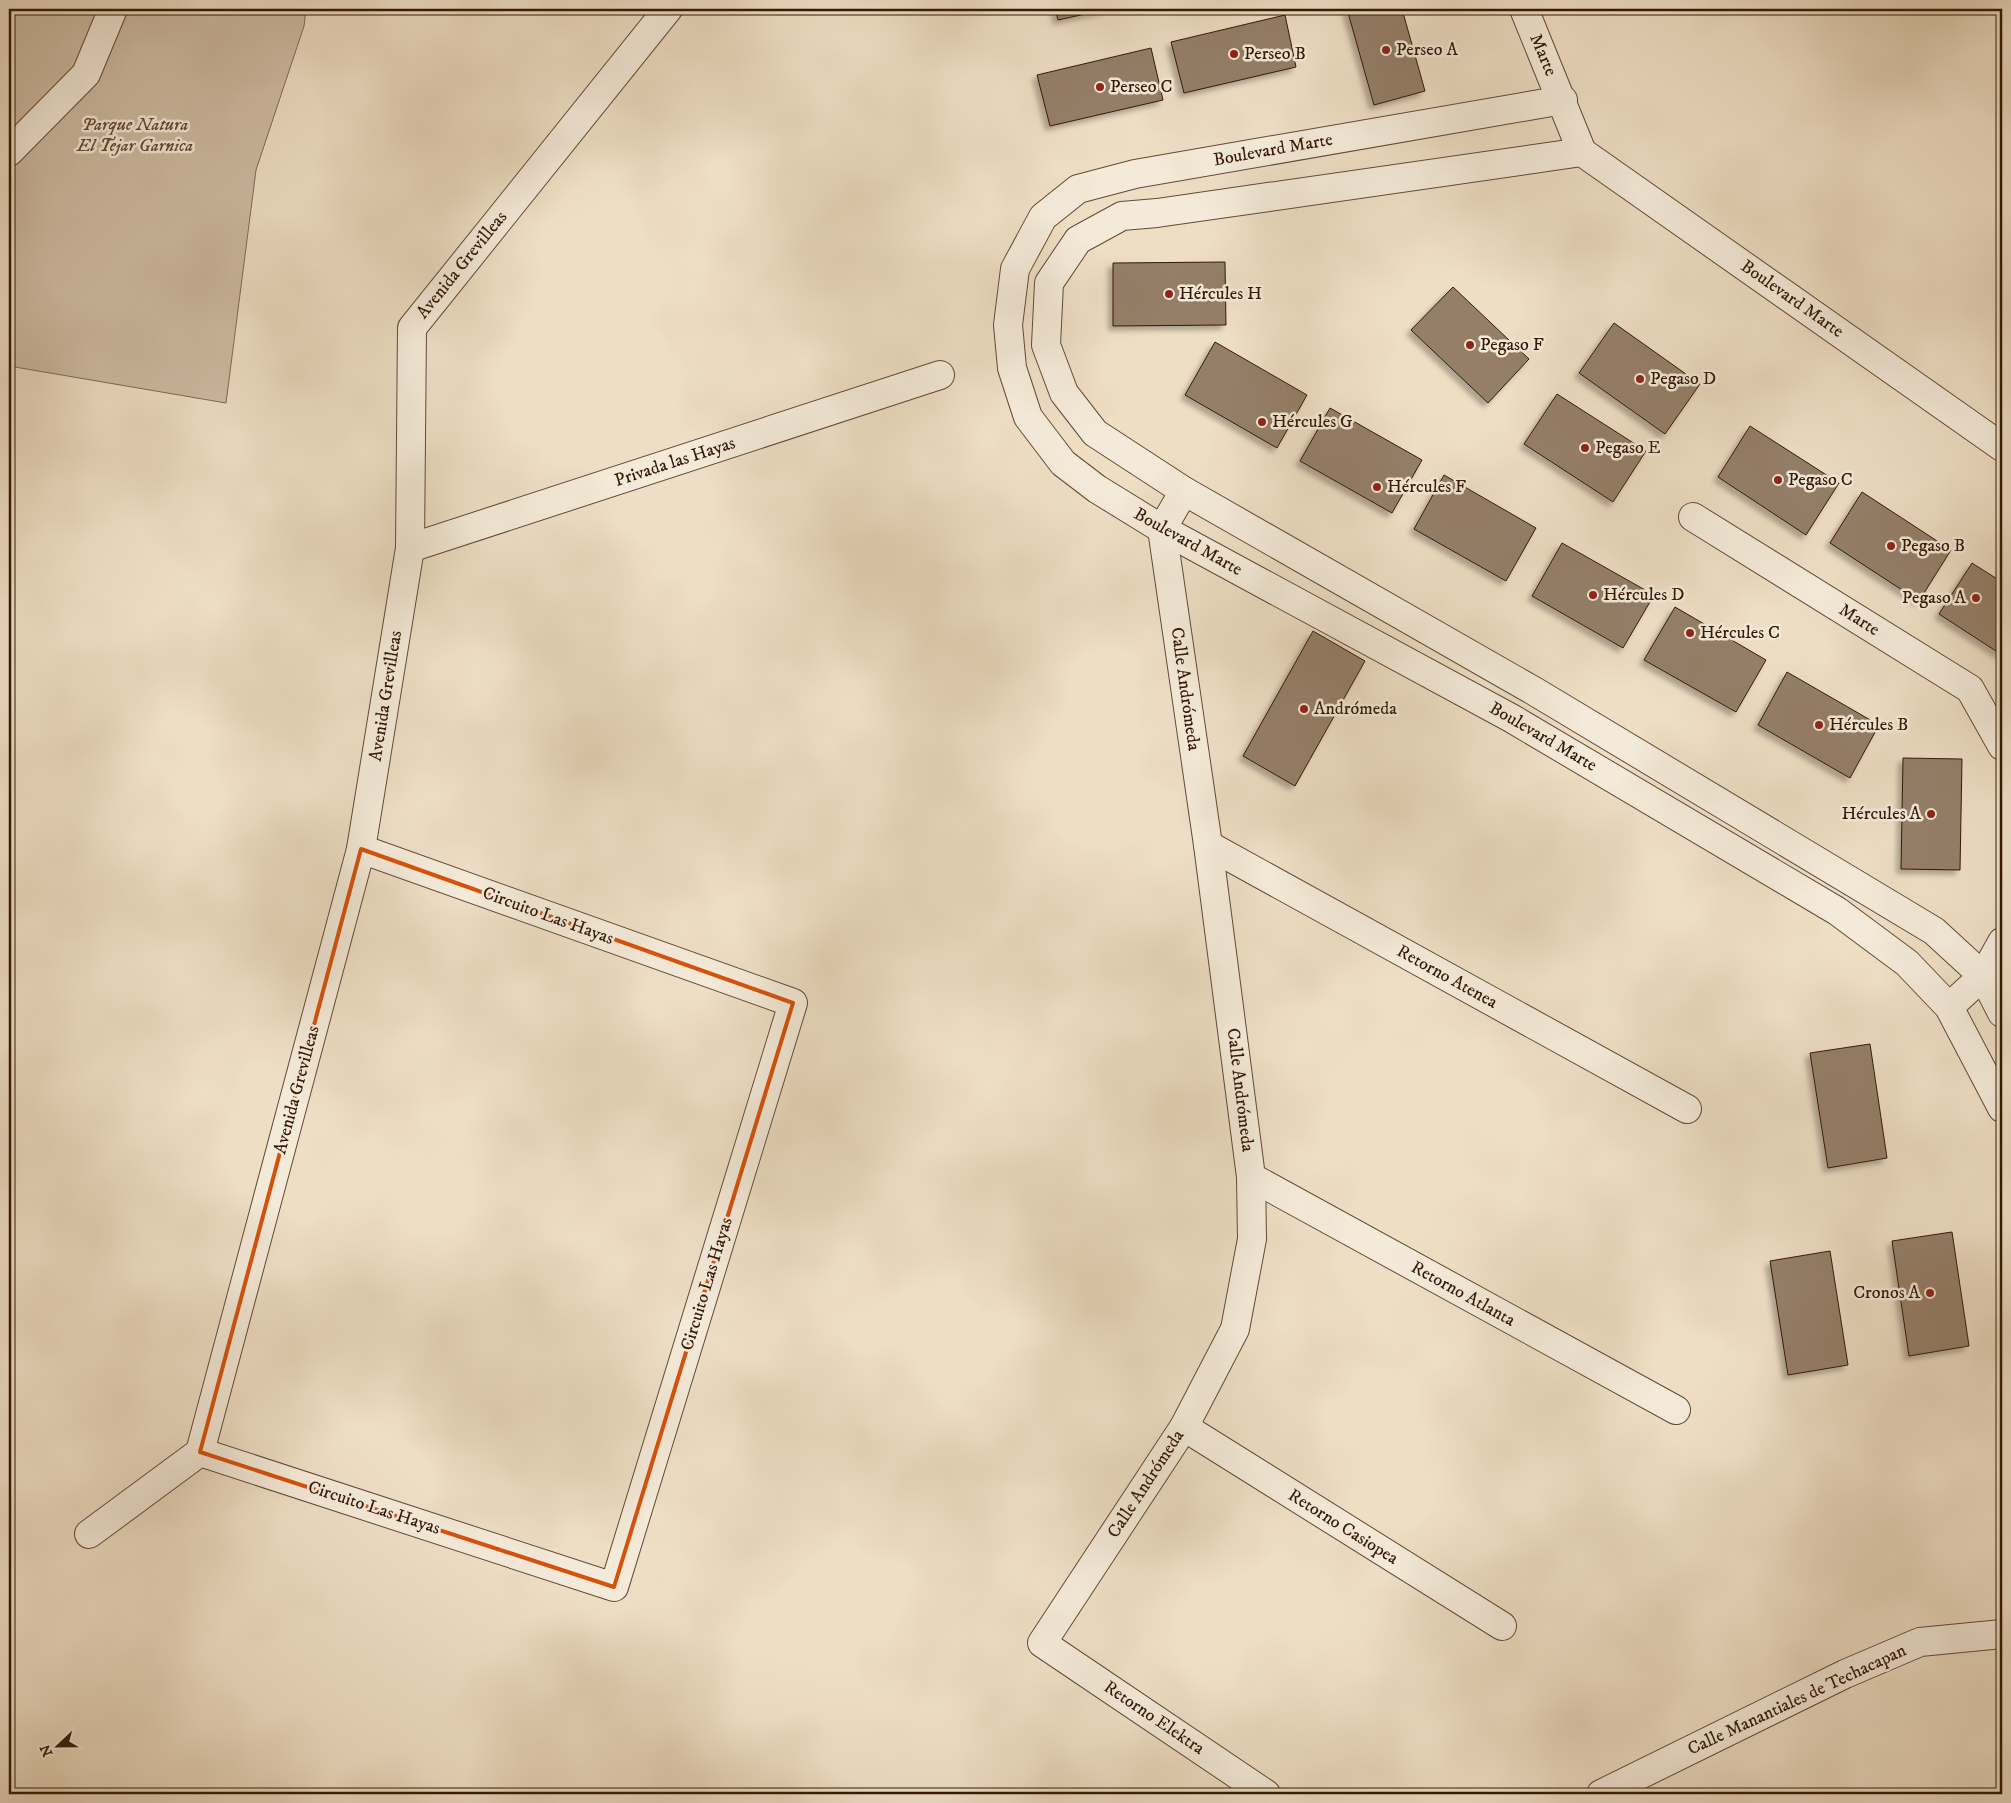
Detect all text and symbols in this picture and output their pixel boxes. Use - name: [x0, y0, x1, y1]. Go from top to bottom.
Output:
- street label: Marte: [1524, 30, 1562, 80]
- place label: Perseo A: [1396, 39, 1458, 61]
- place label: Perseo B: [1244, 43, 1306, 65]
- marker: Perseo A: [1380, 44, 1392, 56]
- marker: Perseo B: [1228, 48, 1240, 60]
- place label: Perseo C: [1110, 76, 1172, 98]
- marker: Perseo C: [1094, 81, 1106, 93]
- park label: Parque Natura El Tejar Garnica: [76, 114, 193, 157]
- street label: Boulevard Marte: [1212, 129, 1334, 171]
- street label: Avenida Grevilleas: [412, 207, 512, 323]
- street label: Boulevard Marte: [1736, 255, 1848, 343]
- place label: Hércules H: [1179, 283, 1262, 305]
- marker: Hércules H: [1163, 288, 1175, 300]
- place label: Pegaso F: [1480, 334, 1544, 356]
- marker: Pegaso F: [1464, 339, 1476, 351]
- place label: Pegaso D: [1650, 368, 1716, 390]
- marker: Pegaso D: [1634, 373, 1646, 385]
- place label: Hércules G: [1272, 411, 1353, 433]
- marker: Hércules G: [1256, 416, 1268, 428]
- street label: Privada las Hayas: [612, 432, 738, 492]
- place label: Pegaso E: [1595, 437, 1661, 459]
- marker: Pegaso E: [1579, 442, 1591, 454]
- place label: Pegaso C: [1788, 469, 1853, 491]
- marker: Pegaso C: [1772, 474, 1784, 486]
- place label: Hércules F: [1387, 476, 1466, 498]
- marker: Hércules F: [1371, 481, 1383, 493]
- street label: Boulevard Marte: [1130, 503, 1246, 581]
- place label: Pegaso B: [1901, 535, 1965, 557]
- marker: Pegaso B: [1885, 540, 1897, 552]
- place label: Hércules D: [1603, 584, 1684, 606]
- place label: Pegaso A: [1902, 587, 1967, 609]
- marker: Hércules D: [1587, 589, 1599, 601]
- marker: Pegaso A: [1970, 592, 1982, 604]
- street label: Marte: [1835, 599, 1883, 641]
- place label: Hércules C: [1700, 622, 1780, 644]
- street label: Calle Andrómeda: [1165, 626, 1205, 753]
- marker: Hércules C: [1684, 627, 1696, 639]
- street label: Avenida Grevilleas: [365, 629, 407, 763]
- street label: Boulevard Marte: [1485, 697, 1601, 777]
- place label: Andrómeda: [1314, 698, 1397, 720]
- marker: Andrómeda: [1298, 703, 1310, 715]
- place label: Hércules B: [1829, 714, 1908, 736]
- marker: Hércules B: [1813, 719, 1825, 731]
- place label: Hércules A: [1841, 803, 1922, 825]
- marker: Hércules A: [1925, 808, 1937, 820]
- street label: Circuito Las Hayas: [479, 882, 617, 950]
- street label: Retorno Atenea: [1393, 940, 1501, 1014]
- street label: Avenida Grevilleas: [269, 1023, 325, 1157]
- street label: Calle Andrómeda: [1221, 1027, 1259, 1153]
- street label: Circuito Las Hayas: [676, 1215, 738, 1353]
- street label: Retorno Atlanta: [1407, 1256, 1519, 1332]
- place label: Cronos A: [1853, 1282, 1921, 1304]
- marker: Cronos A: [1924, 1287, 1936, 1299]
- street label: Calle Andrómeda: [1103, 1426, 1189, 1542]
- street label: Circuito Las Hayas: [305, 1476, 443, 1540]
- street label: Retorno Casiopea: [1284, 1484, 1402, 1570]
- street label: Calle Manantiales de Techacapan: [1684, 1639, 1910, 1760]
- street label: Retorno Elektra: [1099, 1676, 1209, 1760]
- north arrow: [32, 1720, 82, 1770]
- text: N: [36, 1741, 57, 1759]

